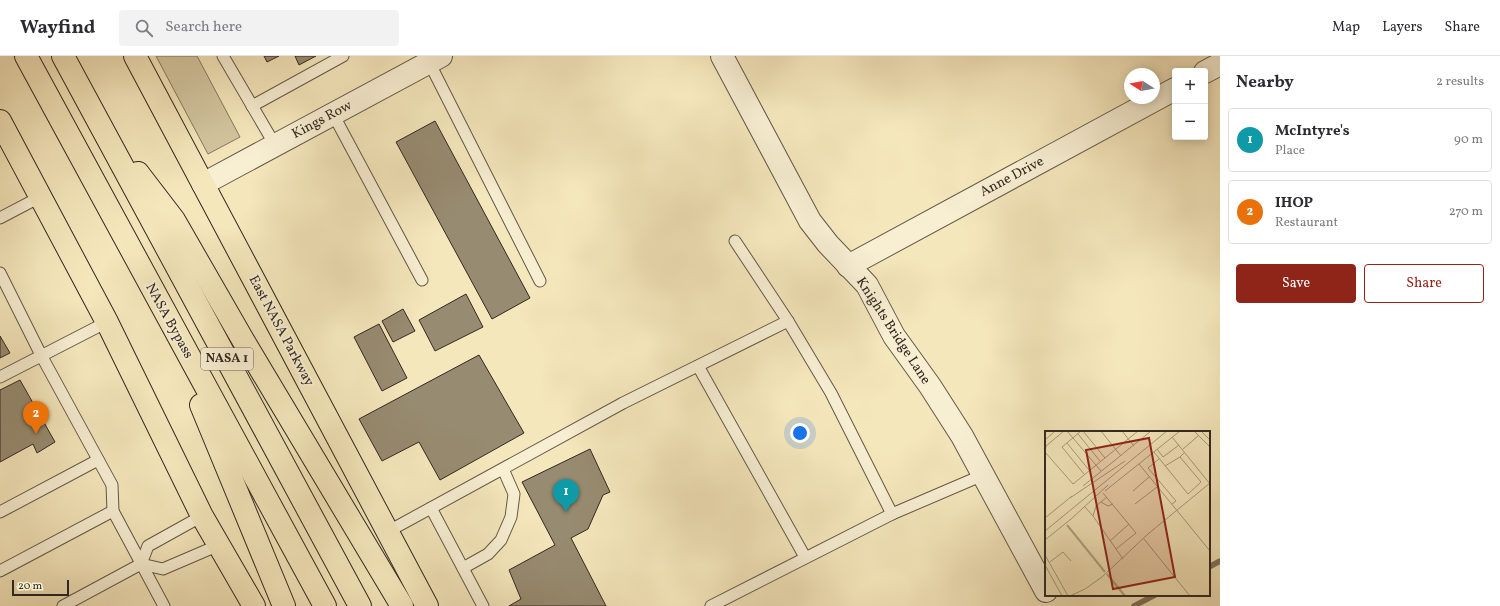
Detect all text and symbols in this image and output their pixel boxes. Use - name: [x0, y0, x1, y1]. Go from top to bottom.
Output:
- search box: [119, 10, 399, 46]
- text: Wayfind: [20, 15, 95, 41]
- icon: search: [133, 17, 155, 39]
- text: Search here: [165, 17, 242, 38]
- text: Map: [1332, 18, 1360, 37]
- text: Layers: [1382, 18, 1422, 37]
- text: Share: [1444, 18, 1480, 37]
- north arrow: [1124, 68, 1160, 104]
- map controls: [1172, 68, 1208, 140]
- button: +: [1172, 68, 1208, 104]
- text: Nearby: [1236, 71, 1294, 94]
- text: 2 results: [1436, 73, 1484, 91]
- street label: Kings Row: [289, 96, 355, 144]
- button: −: [1172, 104, 1208, 140]
- text: McIntyre's: [1275, 121, 1350, 142]
- text: 1: [1247, 131, 1253, 149]
- text: 90 m: [1454, 131, 1483, 149]
- text: Place: [1275, 142, 1305, 160]
- street label: Anne Drive: [977, 152, 1048, 202]
- text: IHOP: [1275, 193, 1313, 214]
- text: 2: [1247, 203, 1253, 221]
- text: 270 m: [1449, 203, 1483, 221]
- text: Restaurant: [1275, 214, 1338, 232]
- button: Save: [1236, 264, 1356, 303]
- button: Share: [1364, 264, 1484, 303]
- street label: East NASA Parkway: [244, 272, 318, 390]
- street label: Knights Bridge Lane: [851, 274, 935, 389]
- street label: NASA Bypass: [140, 280, 198, 362]
- road number: NASA 1: [201, 348, 253, 370]
- pin: 2: [23, 401, 49, 434]
- your location: [790, 423, 810, 443]
- inset map: [1045, 431, 1210, 596]
- pin: 1: [553, 479, 579, 512]
- scale bar: [12, 578, 69, 597]
- text: 20 m: [18, 579, 42, 594]

